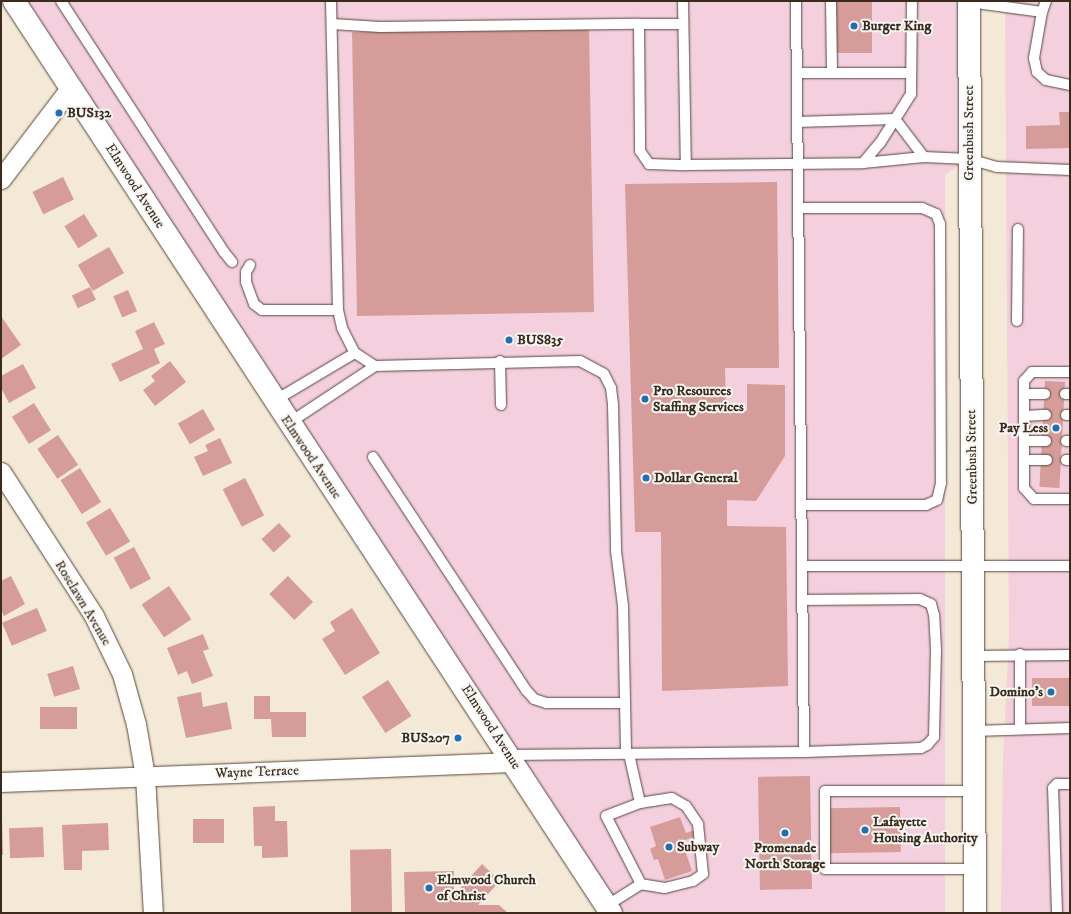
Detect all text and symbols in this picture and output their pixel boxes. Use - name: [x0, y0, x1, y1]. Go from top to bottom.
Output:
- place label: Burger King: [862, 18, 931, 34]
- marker: Burger King: [849, 21, 859, 31]
- street label: Greenbush Street: [961, 85, 977, 181]
- place label: BUS132: [67, 105, 111, 121]
- marker: BUS132: [54, 108, 64, 118]
- street label: Elmwood Avenue: [101, 141, 169, 231]
- place label: BUS835: [517, 332, 563, 348]
- marker: BUS835: [504, 335, 514, 345]
- place label: Pro Resources Staffing Services: [653, 383, 744, 416]
- marker: Pro Resources Staffing Services: [640, 394, 650, 404]
- street label: Greenbush Street: [963, 409, 981, 505]
- street label: Elmwood Avenue: [277, 412, 345, 502]
- place label: Pay Less: [999, 420, 1048, 436]
- marker: Pay Less: [1051, 423, 1061, 433]
- place label: Dollar General: [654, 470, 738, 486]
- marker: Dollar General: [641, 473, 651, 483]
- street label: Roselawn Avenue: [51, 557, 115, 649]
- street label: Elmwood Avenue: [457, 682, 525, 772]
- place label: Domino's: [989, 684, 1043, 700]
- marker: Domino's: [1046, 687, 1056, 697]
- place label: BUS207: [401, 730, 450, 746]
- marker: BUS207: [453, 733, 463, 743]
- street label: Wayne Terrace: [215, 762, 299, 782]
- place label: Lafayette Housing Authority: [873, 814, 978, 846]
- marker: Lafayette Housing Authority: [860, 825, 870, 835]
- marker: Promenade North Storage: [780, 828, 790, 838]
- place label: Subway: [677, 839, 719, 855]
- place label: Promenade North Storage: [745, 840, 825, 872]
- marker: Subway: [664, 842, 674, 852]
- place label: Elmwood Church of Christ: [437, 872, 536, 904]
- marker: Elmwood Church of Christ: [424, 883, 434, 893]

